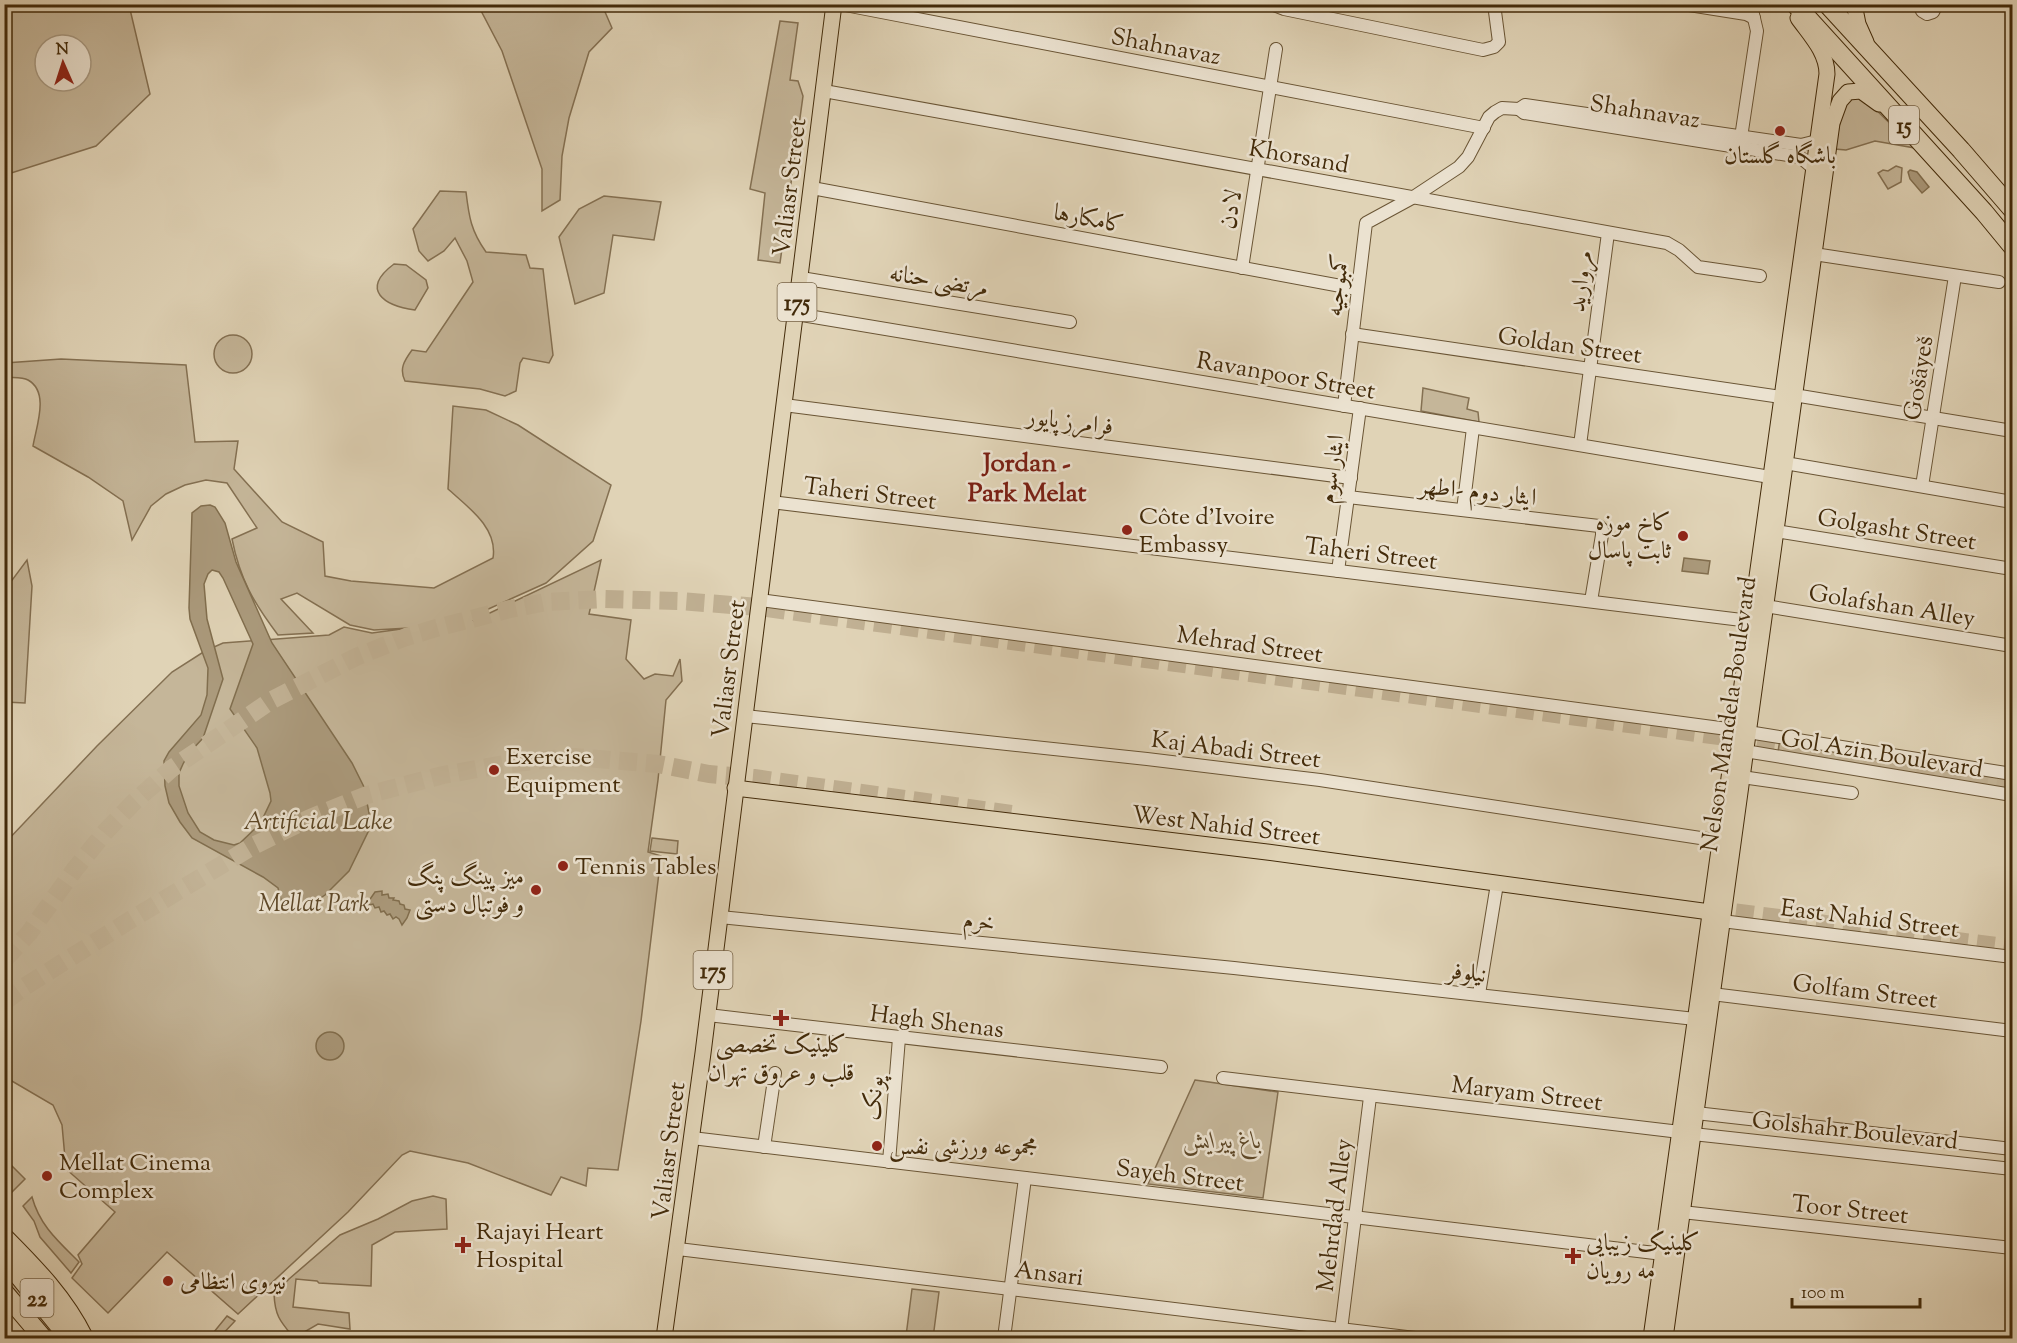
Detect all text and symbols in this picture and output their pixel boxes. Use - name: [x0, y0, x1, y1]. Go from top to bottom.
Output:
- street label: Shahnavaz: [1108, 21, 1223, 75]
- north arrow: [33, 33, 93, 93]
- text: N: [55, 39, 70, 62]
- street label: Shahnavaz: [1587, 87, 1702, 138]
- road number: 15: [1889, 106, 1919, 144]
- street label: Valiasr Street: [766, 116, 816, 258]
- marker: باشگاه گلستان: [1773, 124, 1787, 138]
- street label: Khorsand: [1246, 132, 1352, 184]
- place label: باشگاه گلستان: [1724, 140, 1836, 174]
- street label: لادن: [1212, 187, 1252, 232]
- street label: کامکارها: [1051, 196, 1127, 243]
- street label: مروارید: [1561, 248, 1603, 314]
- street label: کمبوجیه: [1318, 252, 1360, 319]
- street label: مرتضی حنانه: [887, 257, 991, 307]
- road number: 175: [778, 283, 816, 321]
- street label: Goldan Street: [1496, 320, 1644, 374]
- street label: Gošāyeš: [1897, 334, 1943, 423]
- street label: Ravanpoor Street: [1193, 344, 1378, 409]
- street label: فرامرز پایور: [1022, 401, 1115, 445]
- street label: ایثار سوم: [1311, 433, 1357, 506]
- district label: Jordan - Park Melat: [968, 446, 1086, 513]
- street label: Taheri Street: [801, 470, 938, 520]
- street label: ایثار دوم -اطهر: [1414, 470, 1538, 518]
- place label: Côte d'Ivoire Embassy: [1139, 501, 1275, 563]
- street label: Golgasht Street: [1815, 502, 1979, 560]
- place label: کاخ موزه ثابت پاسال: [1588, 507, 1671, 569]
- marker: Côte d'Ivoire Embassy: [1120, 523, 1134, 537]
- marker: کاخ موزه ثابت پاسال: [1676, 529, 1690, 543]
- street label: Taheri Street: [1302, 530, 1439, 580]
- street label: Nelson Mandela Boulevard: [1694, 574, 1766, 854]
- street label: Golafshan Alley: [1806, 577, 1977, 637]
- street label: Valiasr Street: [705, 598, 755, 740]
- street label: Mehrad Street: [1175, 619, 1325, 673]
- street label: Gol Azin Boulevard: [1778, 722, 1986, 788]
- street label: Kaj Abadi Street: [1149, 724, 1322, 778]
- place label: Exercise Equipment: [506, 741, 620, 803]
- marker: Exercise Equipment: [487, 763, 501, 777]
- street label: West Nahid Street: [1130, 799, 1322, 855]
- water label: Artificial Lake: [243, 804, 393, 841]
- place label: Tennis Tables: [575, 851, 716, 885]
- marker: Tennis Tables: [556, 859, 570, 873]
- place label: میز پینگ پنگ و فوتبال دستی: [407, 861, 524, 923]
- marker: میز پینگ پنگ و فوتبال دستی: [529, 883, 543, 897]
- park label: Mellat Park: [258, 888, 370, 922]
- street label: East Nahid Street: [1778, 892, 1961, 948]
- street label: خرم: [961, 904, 996, 944]
- road number: 175: [694, 951, 732, 989]
- street label: نیلوفر: [1442, 955, 1488, 993]
- street label: Golfam Street: [1790, 967, 1939, 1019]
- street label: Hagh Shenas: [868, 998, 1006, 1048]
- marker: کلینیک تخصصی قلب و عروق تهران: [772, 1009, 790, 1027]
- place label: کلینیک تخصصی قلب و عروق تهران: [708, 1029, 854, 1091]
- street label: Maryam Street: [1449, 1069, 1604, 1121]
- street label: پونک: [856, 1073, 894, 1122]
- street label: Valiasr Street: [645, 1080, 695, 1222]
- street label: Golshahr Boulevard: [1750, 1104, 1960, 1160]
- park label: باغ پیرایش: [1182, 1125, 1262, 1160]
- place label: مجموعه ورزشی نفس: [889, 1131, 1038, 1165]
- street label: Mehrdad Alley: [1310, 1137, 1362, 1294]
- marker: مجموعه ورزشی نفس: [870, 1139, 884, 1153]
- place label: Mellat Cinema Complex: [59, 1147, 211, 1209]
- street label: Sayeh Street: [1114, 1152, 1246, 1202]
- marker: Mellat Cinema Complex: [40, 1169, 54, 1183]
- street label: Toor Street: [1790, 1188, 1910, 1234]
- place label: Rajayi Heart Hospital: [476, 1216, 603, 1278]
- place label: کلینیک زیبایی مه رویان: [1586, 1227, 1700, 1289]
- marker: Rajayi Heart Hospital: [454, 1236, 472, 1254]
- marker: کلینیک زیبایی مه رویان: [1564, 1247, 1582, 1265]
- street label: Ansari: [1012, 1254, 1086, 1296]
- place label: نیروی انتظامی: [180, 1266, 286, 1300]
- scale bar: [1792, 1271, 1920, 1309]
- marker: نیروی انتظامی: [161, 1274, 175, 1288]
- road number: 22: [20, 1279, 54, 1317]
- text: 100 m: [1801, 1281, 1845, 1307]

